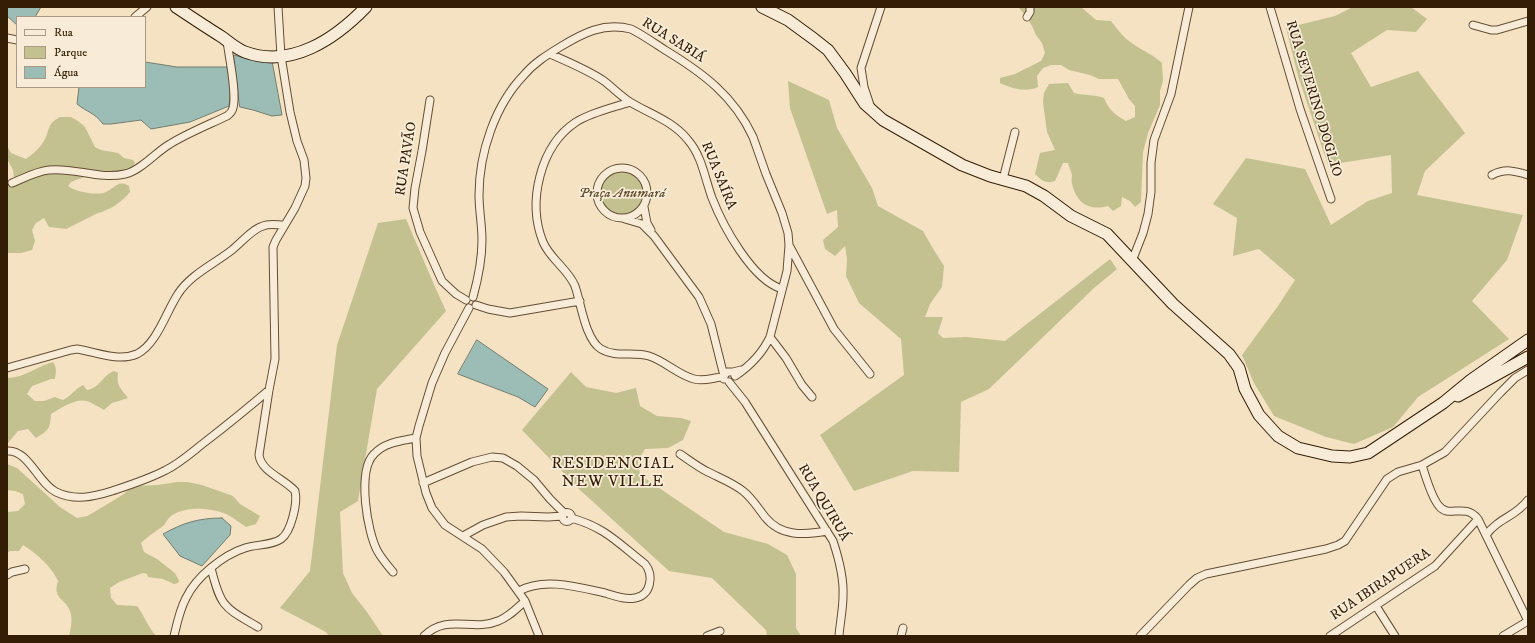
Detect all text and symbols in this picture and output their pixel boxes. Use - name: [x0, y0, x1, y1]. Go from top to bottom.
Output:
- street label: RUA SABIÁ: [638, 15, 708, 67]
- legend: [16, 16, 146, 88]
- street label: RUA SEVERINO DOGLIO: [1281, 19, 1345, 179]
- text: Rua: [54, 25, 73, 40]
- text: Parque: [54, 45, 87, 60]
- text: Água: [54, 65, 78, 80]
- street label: RUA PAVÃO: [393, 121, 421, 197]
- street label: RUA SAÍRA: [697, 140, 739, 212]
- park label: Praça Anumará: [579, 186, 665, 202]
- district label: RESIDENCIAL NEW VILLE: [552, 455, 674, 493]
- street label: RUA QUIRUÁ: [793, 461, 853, 545]
- street label: RUA IBIRAPUERA: [1328, 545, 1434, 625]

